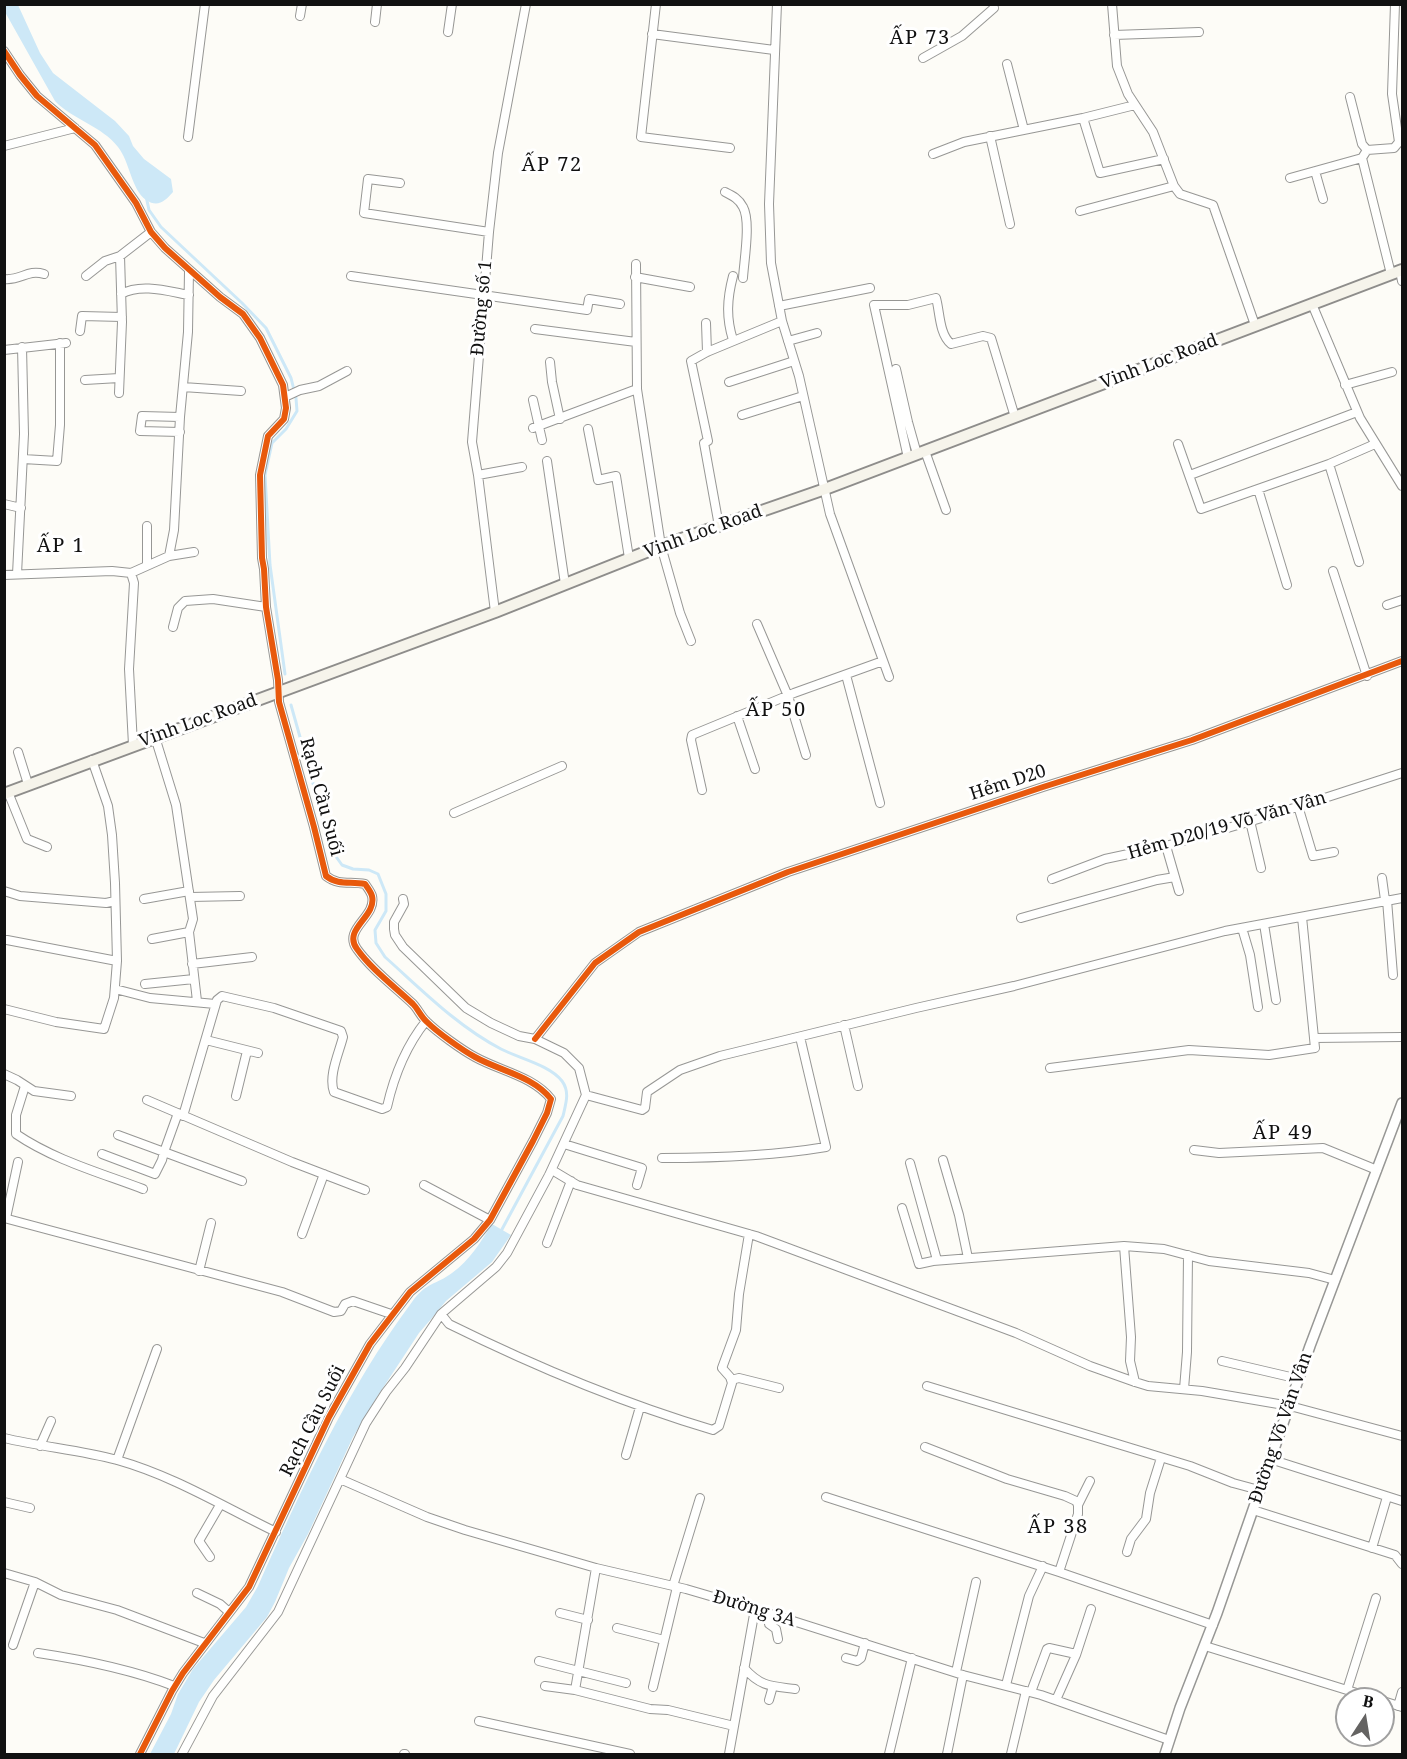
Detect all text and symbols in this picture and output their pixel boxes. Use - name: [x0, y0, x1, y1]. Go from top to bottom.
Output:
- district label: ẤP 73: [889, 26, 951, 50]
- district label: ẤP 72: [521, 153, 583, 177]
- street label: Đường số 1: [467, 259, 497, 357]
- street label: Vinh Loc Road: [1097, 330, 1221, 394]
- street label: Vinh Loc Road: [641, 501, 765, 563]
- district label: ẤP 1: [37, 534, 85, 558]
- street label: Vinh Loc Road: [136, 690, 260, 752]
- district label: ẤP 50: [745, 698, 807, 722]
- street label: Rạch Cầu Suối: [295, 735, 347, 859]
- street label: Hẻm D20: [967, 761, 1049, 805]
- street label: Hẻm D20/19 Võ Văn Vân: [1125, 787, 1329, 865]
- district label: ẤP 49: [1252, 1121, 1314, 1145]
- street label: Đường Võ Văn Vân: [1245, 1349, 1317, 1507]
- street label: Rạch Cầu Suối: [276, 1362, 350, 1480]
- district label: ẤP 38: [1027, 1515, 1089, 1539]
- street label: Đường 3A: [710, 1586, 798, 1632]
- north arrow: [1335, 1687, 1395, 1747]
- text: B: [1361, 1689, 1376, 1713]

